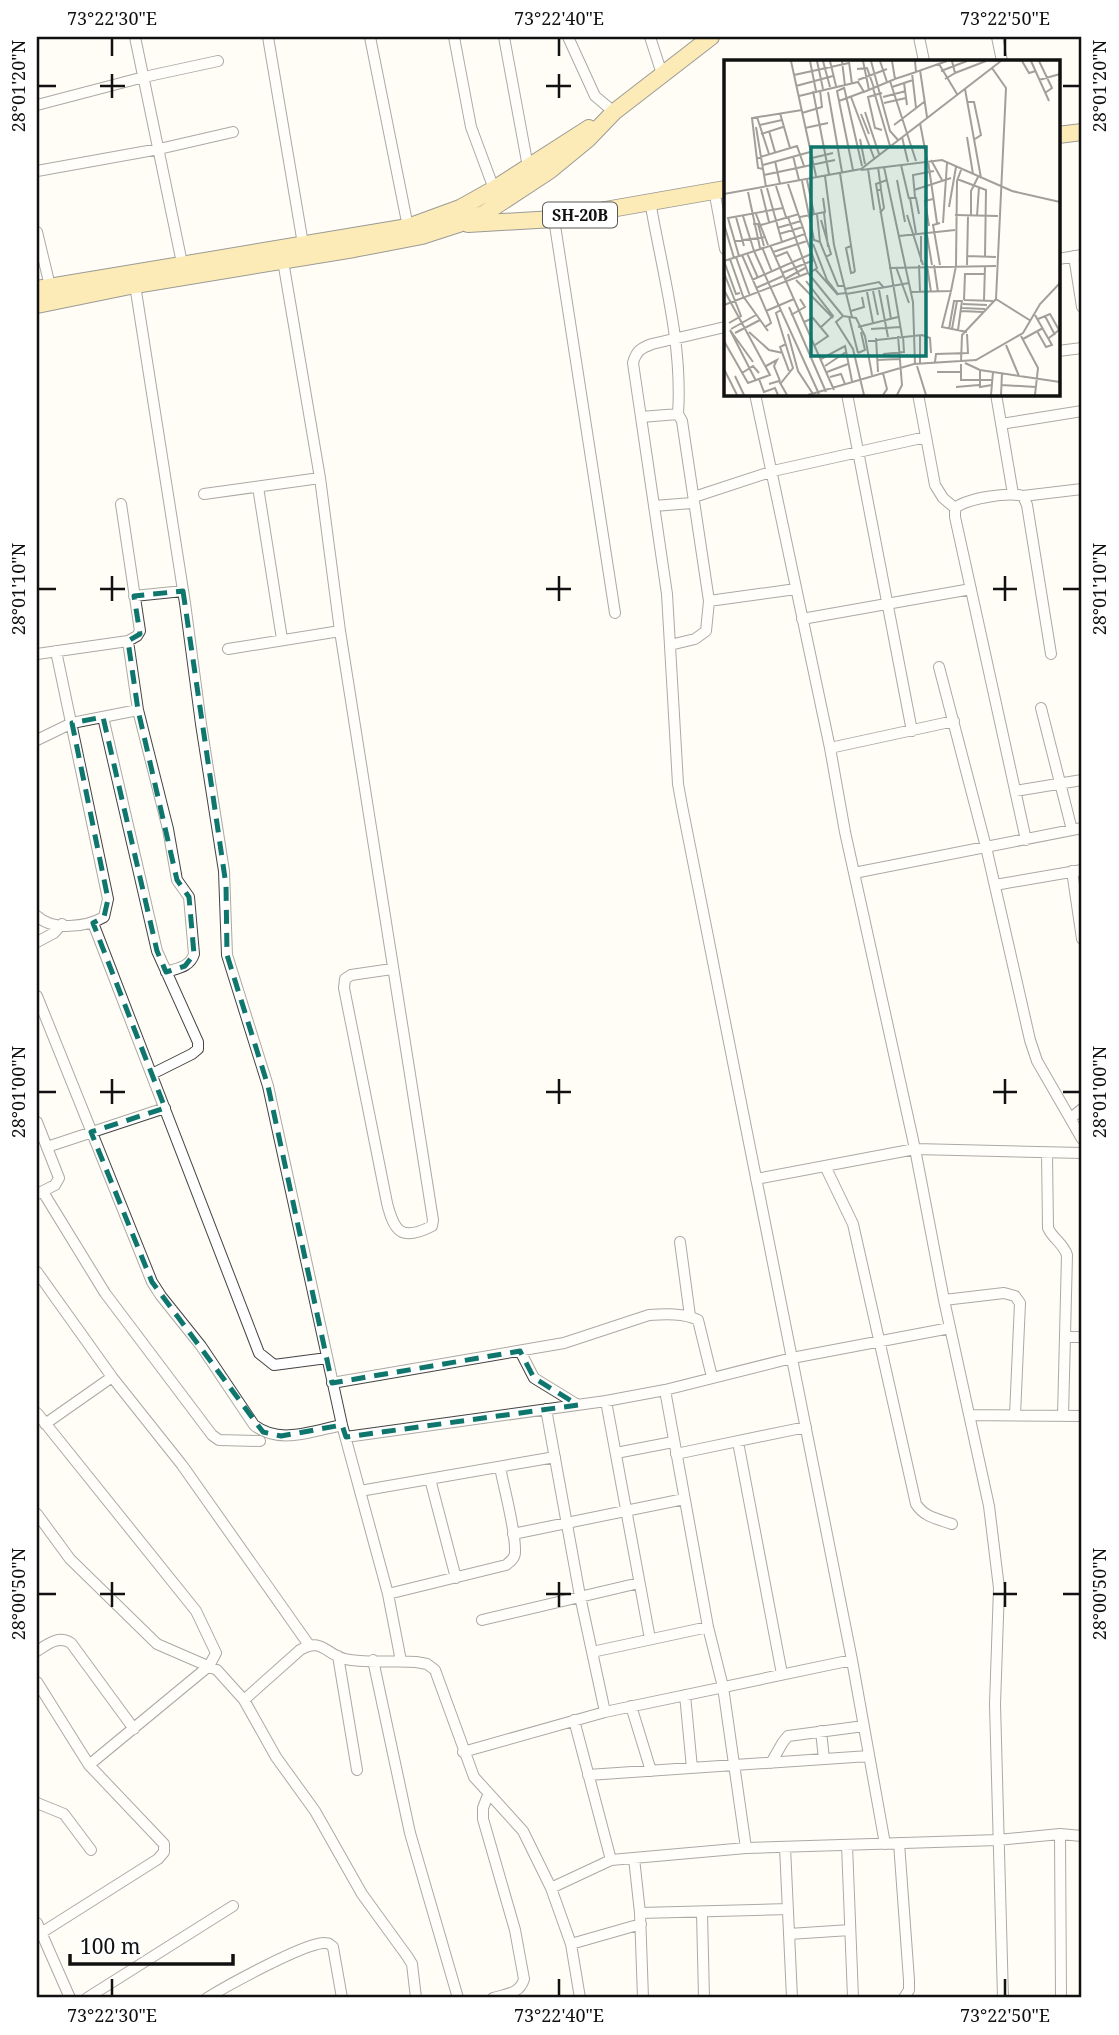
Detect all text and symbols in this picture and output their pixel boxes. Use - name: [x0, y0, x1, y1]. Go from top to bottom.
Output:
- text: 73°22'30"E: [67, 6, 157, 30]
- text: 73°22'40"E: [514, 6, 604, 30]
- text: 73°22'50"E: [960, 6, 1050, 30]
- text: 28°01'20"N: [6, 39, 30, 132]
- text: 28°01'20"N: [1087, 39, 1111, 132]
- inset map: [724, 60, 1060, 396]
- road number: SH-20B: [543, 202, 617, 228]
- text: 28°01'10"N: [6, 542, 30, 635]
- text: 28°01'10"N: [1087, 542, 1111, 635]
- text: 28°01'00"N: [6, 1045, 30, 1138]
- text: 28°01'00"N: [1087, 1045, 1111, 1138]
- text: 28°00'50"N: [6, 1547, 30, 1640]
- text: 28°00'50"N: [1087, 1547, 1111, 1640]
- scale bar: [70, 1923, 233, 1967]
- text: 100 m: [80, 1932, 141, 1960]
- text: 73°22'30"E: [67, 2003, 157, 2027]
- text: 73°22'40"E: [514, 2003, 604, 2027]
- text: 73°22'50"E: [960, 2003, 1050, 2027]

